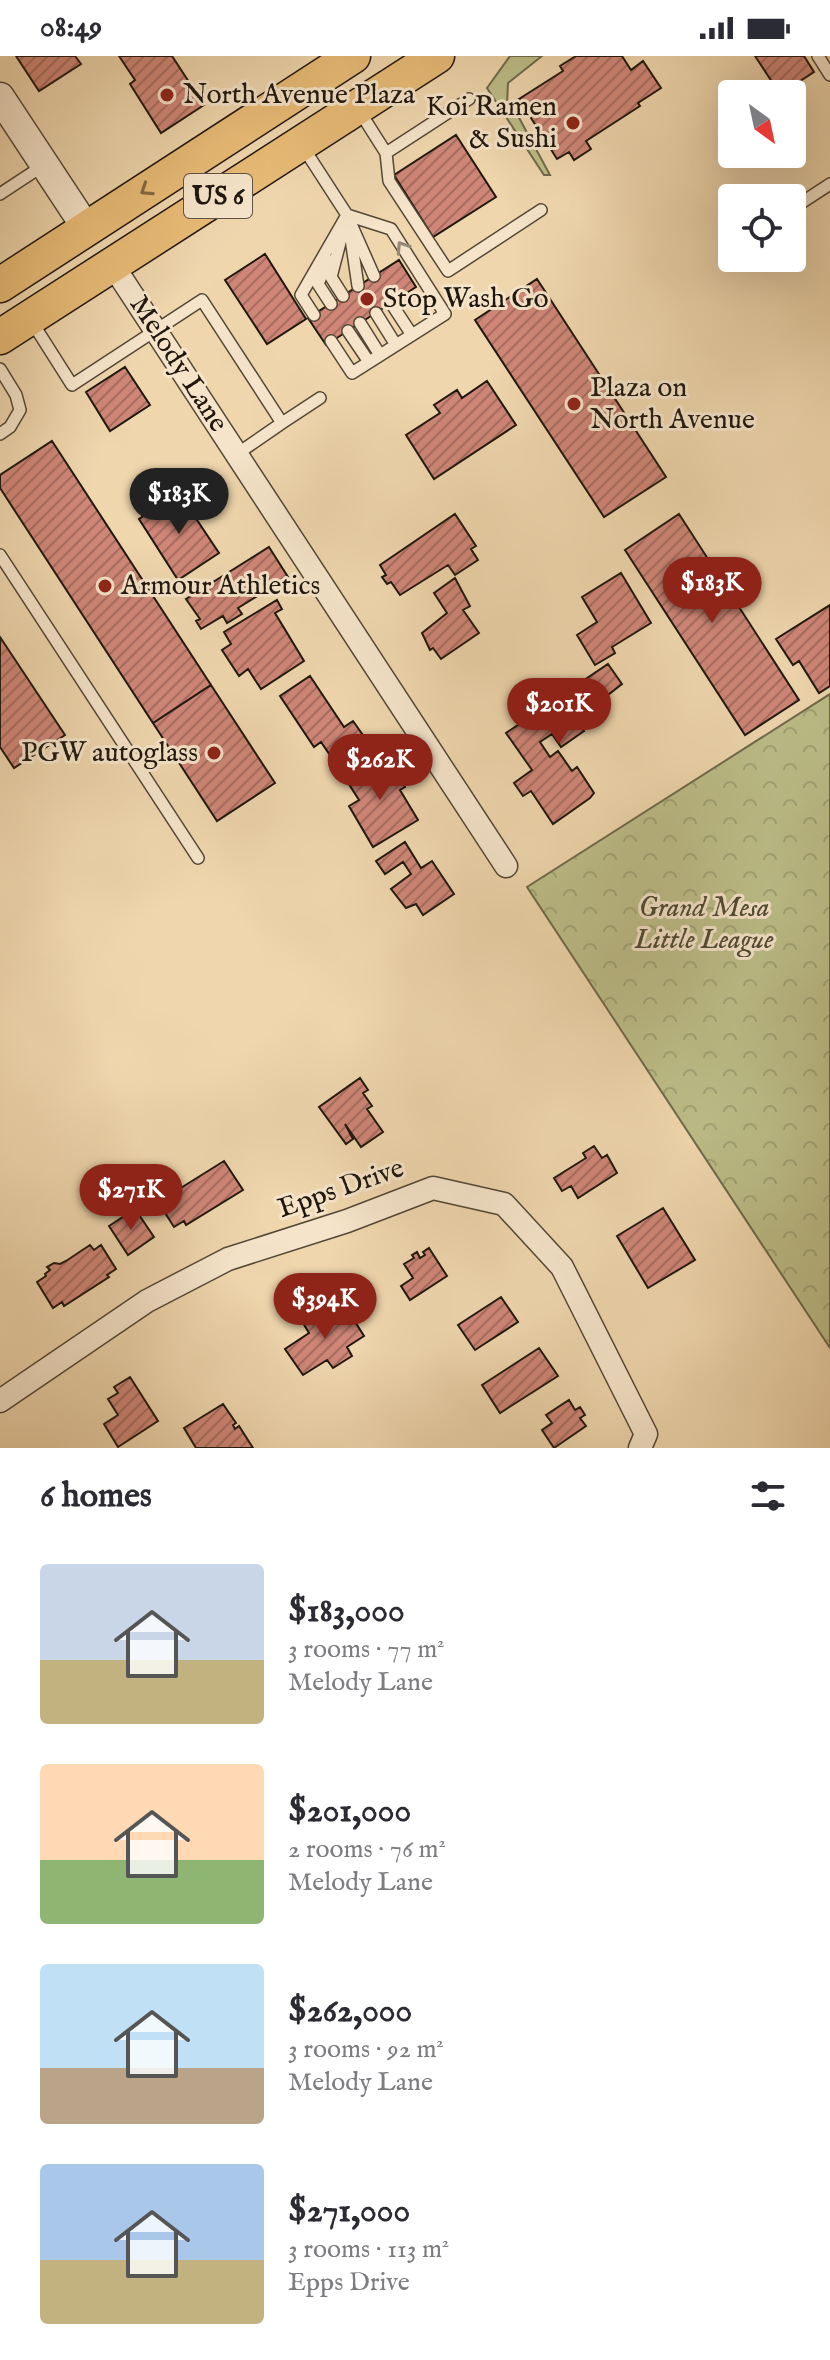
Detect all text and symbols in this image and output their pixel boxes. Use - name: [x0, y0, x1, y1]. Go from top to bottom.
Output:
- text: 08:49: [40, 9, 102, 47]
- place label: North Avenue Plaza: [183, 78, 416, 113]
- north arrow: [718, 80, 806, 168]
- map controls: [718, 80, 806, 272]
- marker: North Avenue Plaza: [158, 86, 176, 104]
- place label: Koi Ramen & Sushi: [426, 90, 557, 157]
- marker: Koi Ramen & Sushi: [564, 114, 582, 132]
- road number: US 6: [184, 174, 252, 218]
- one-way arrow: [141, 180, 155, 195]
- button: locate: [718, 184, 806, 272]
- one-way arrow: [397, 241, 412, 256]
- place label: Stop Wash Go: [383, 282, 549, 317]
- street label: Melody Lane: [121, 289, 235, 439]
- marker: Stop Wash Go: [358, 290, 376, 308]
- place label: Plaza on North Avenue: [590, 371, 755, 438]
- marker: Plaza on North Avenue: [565, 395, 583, 413]
- pin: $183K: [123, 468, 235, 536]
- text: $183K: [148, 477, 210, 510]
- pin: $183K: [656, 557, 768, 625]
- text: $183K: [681, 566, 743, 599]
- place label: Armour Athletics: [120, 569, 320, 604]
- marker: Armour Athletics: [96, 577, 114, 595]
- pin: $201K: [503, 678, 615, 746]
- text: $201K: [525, 687, 593, 720]
- pin: $262K: [324, 734, 436, 802]
- place label: PGW autoglass: [21, 736, 198, 771]
- text: $262K: [346, 743, 414, 776]
- marker: PGW autoglass: [205, 744, 223, 762]
- park label: Grand Mesa Little League: [633, 891, 774, 958]
- street label: Epps Drive: [273, 1151, 409, 1227]
- pin: $271K: [75, 1164, 187, 1232]
- text: $271K: [98, 1173, 164, 1206]
- pin: $394K: [269, 1273, 381, 1341]
- text: $394K: [292, 1282, 358, 1315]
- icon: filters: [746, 1474, 790, 1518]
- text: 6 homes: [40, 1475, 152, 1518]
- text: $183,000: [288, 1590, 405, 1633]
- icon: home: [104, 1596, 200, 1692]
- text: 3 rooms · 77 m²: [288, 1633, 445, 1666]
- text: Melody Lane: [288, 1666, 433, 1699]
- text: $201,000: [288, 1790, 411, 1833]
- icon: home: [104, 1796, 200, 1892]
- text: 2 rooms · 76 m²: [288, 1833, 446, 1866]
- text: Melody Lane: [288, 1866, 433, 1899]
- text: $262,000: [288, 1990, 412, 2033]
- icon: home: [104, 1996, 200, 2092]
- text: 3 rooms · 92 m²: [288, 2033, 444, 2066]
- text: Melody Lane: [288, 2066, 433, 2099]
- text: $271,000: [288, 2190, 410, 2233]
- icon: home: [104, 2196, 200, 2292]
- text: 3 rooms · 113 m²: [288, 2233, 449, 2266]
- text: Epps Drive: [288, 2266, 410, 2299]

